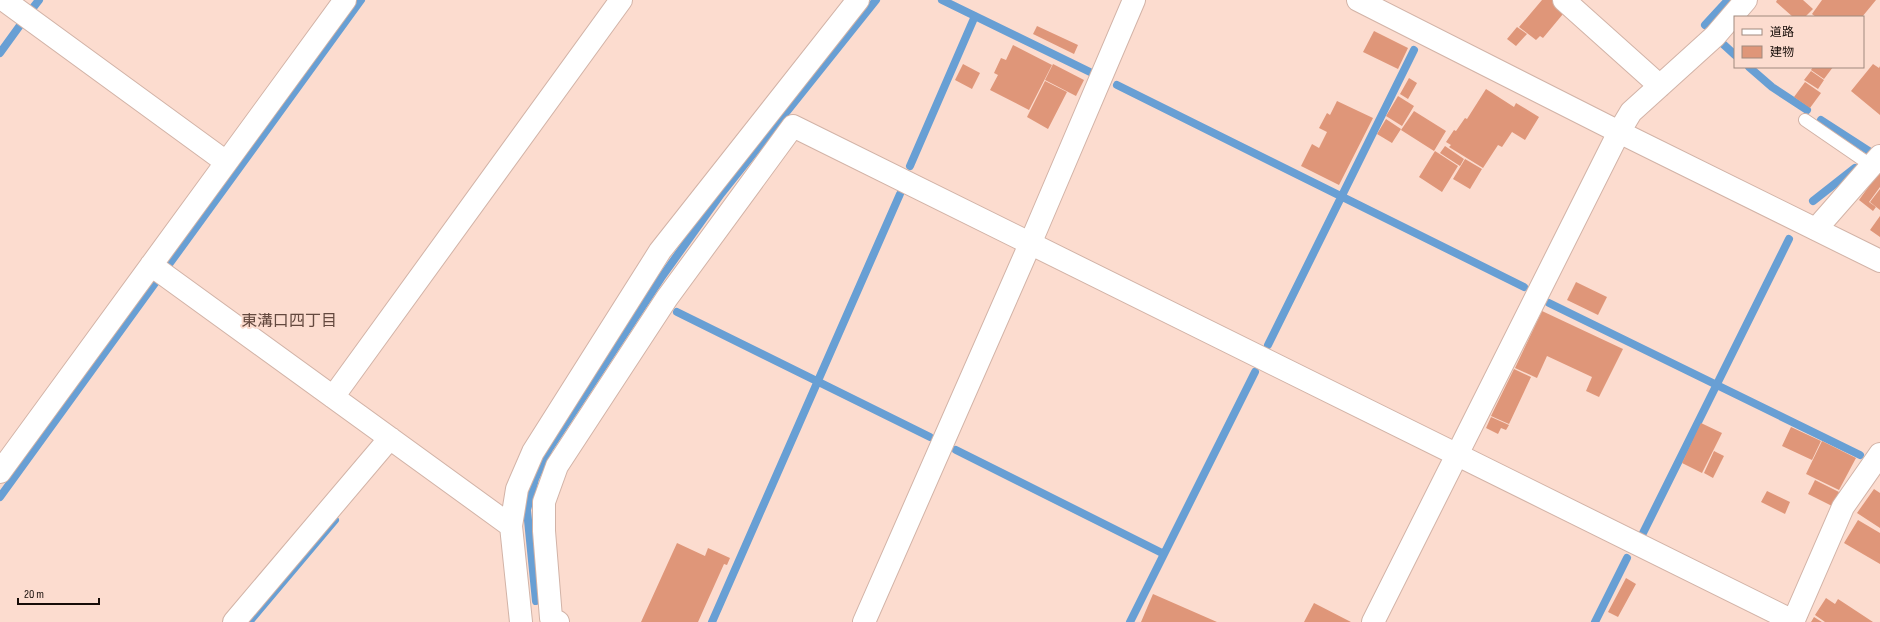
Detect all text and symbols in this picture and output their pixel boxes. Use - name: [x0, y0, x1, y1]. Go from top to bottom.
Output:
- legend: [1734, 16, 1864, 68]
- text: 道路: [1770, 25, 1794, 40]
- text: 建物: [1770, 45, 1794, 60]
- district label: 東溝口四丁目: [241, 312, 337, 331]
- scale bar: [18, 580, 99, 606]
- text: 20 m: [24, 587, 44, 602]

